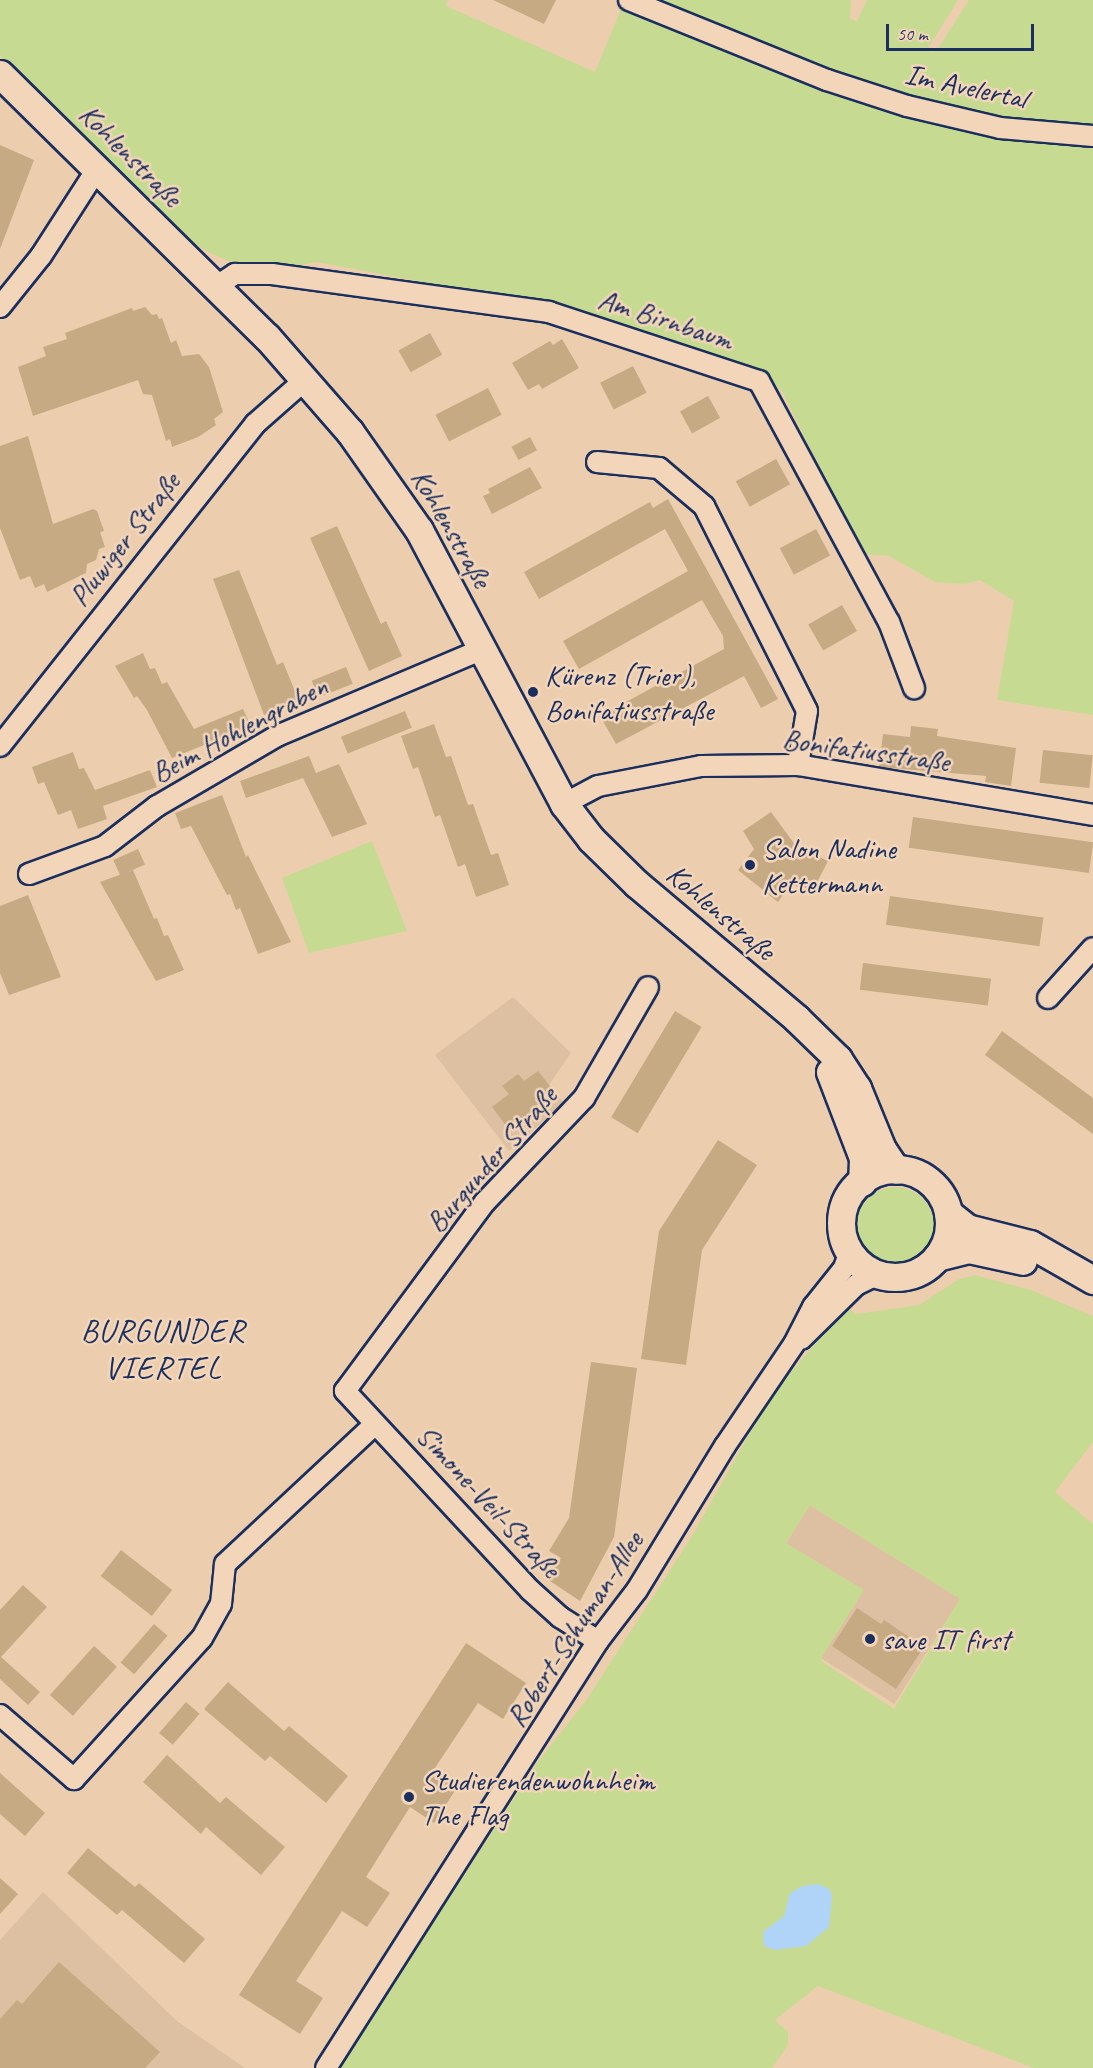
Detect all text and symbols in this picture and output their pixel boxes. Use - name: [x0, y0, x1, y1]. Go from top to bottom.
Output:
- scale bar: [889, 12, 1038, 50]
- text: 50 m: [897, 23, 928, 45]
- street label: Im Avelertal: [902, 56, 1030, 116]
- street label: Kohlenstraße: [72, 96, 190, 214]
- street label: Am Birnbaum: [595, 281, 737, 357]
- street label: Kohlenstraße: [404, 462, 500, 594]
- street label: Pluwiger Straße: [60, 465, 188, 613]
- place label: Kürenz (Trier), Bonifatiusstraße: [545, 657, 713, 728]
- street label: Beim Hohlengraben: [145, 667, 333, 791]
- marker: Kürenz (Trier), Bonifatiusstraße: [526, 685, 540, 699]
- street label: Bonifatiusstraße: [780, 720, 952, 780]
- place label: Salon Nadine Kettermann: [762, 830, 898, 900]
- street label: Kohlenstraße: [659, 856, 783, 968]
- marker: Salon Nadine Kettermann: [743, 858, 757, 872]
- street label: Burgunder Straße: [417, 1078, 565, 1240]
- district label: BURGUNDER VIERTEL: [81, 1313, 245, 1388]
- street label: Simone-Veil-Straße: [409, 1417, 569, 1585]
- street label: Robert-Schuman-Allee: [497, 1524, 651, 1734]
- place label: save IT first: [882, 1621, 1010, 1657]
- marker: save IT first: [863, 1632, 877, 1646]
- place label: Studierendenwohnheim The Flag: [421, 1762, 654, 1832]
- marker: Studierendenwohnheim The Flag: [402, 1790, 416, 1804]

